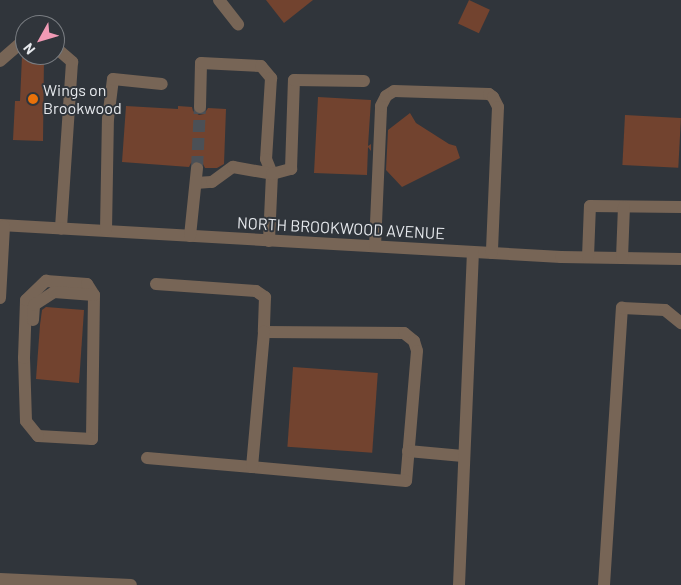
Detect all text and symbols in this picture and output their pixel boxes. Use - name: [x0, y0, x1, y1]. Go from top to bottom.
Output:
- north arrow: [15, 15, 65, 65]
- text: N: [19, 40, 38, 58]
- place label: Wings on Brookwood: [43, 80, 122, 118]
- marker: Wings on Brookwood: [27, 93, 39, 105]
- street label: NORTH BROOKWOOD AVENUE: [237, 213, 445, 243]

